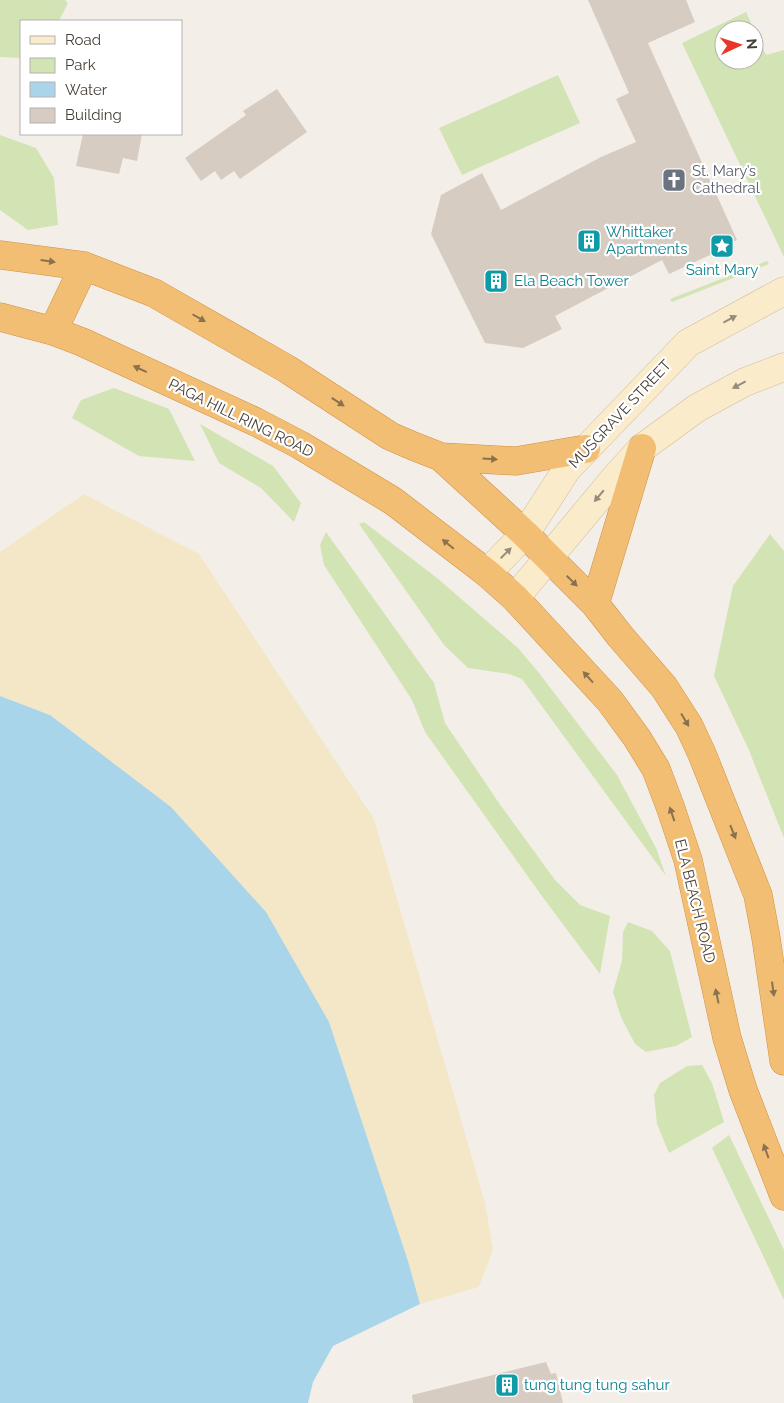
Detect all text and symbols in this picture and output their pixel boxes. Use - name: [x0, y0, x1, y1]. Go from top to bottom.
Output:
- legend: [20, 20, 182, 135]
- north arrow: [714, 20, 764, 70]
- text: Road: [65, 31, 101, 49]
- text: N: [744, 38, 760, 50]
- text: Park: [65, 56, 96, 74]
- text: Water: [65, 81, 108, 99]
- text: Building: [65, 106, 122, 124]
- place label: St. Mary’s Cathedral: [692, 162, 761, 197]
- church icon: St. Mary’s Cathedral: [661, 167, 687, 193]
- place label: Whittaker Apartments: [606, 223, 687, 258]
- building icon: Whittaker Apartments: [576, 228, 602, 254]
- place icon: Saint Mary: [709, 233, 735, 259]
- one-way arrow: [41, 257, 57, 265]
- place label: Saint Mary: [686, 261, 758, 279]
- building icon: Ela Beach Tower: [483, 268, 509, 294]
- place label: Ela Beach Tower: [514, 272, 629, 290]
- one-way arrow: [192, 314, 205, 323]
- one-way arrow: [724, 315, 737, 324]
- street label: MUSGRAVE STREET: [565, 356, 675, 472]
- one-way arrow: [133, 365, 147, 373]
- street label: PAGA HILL RING ROAD: [165, 375, 317, 461]
- one-way arrow: [732, 381, 746, 389]
- one-way arrow: [331, 397, 345, 407]
- one-way arrow: [482, 456, 498, 464]
- one-way arrow: [594, 490, 605, 503]
- one-way arrow: [441, 538, 454, 549]
- one-way arrow: [500, 548, 512, 560]
- one-way arrow: [566, 575, 578, 587]
- one-way arrow: [582, 671, 594, 683]
- one-way arrow: [680, 713, 689, 726]
- one-way arrow: [668, 806, 676, 821]
- one-way arrow: [730, 825, 738, 839]
- street label: ELA BEACH ROAD: [671, 837, 719, 965]
- one-way arrow: [770, 981, 778, 997]
- one-way arrow: [713, 988, 721, 1003]
- one-way arrow: [762, 1143, 769, 1158]
- building icon: tung tung tung sahur: [494, 1372, 520, 1398]
- place label: tung tung tung sahur: [524, 1376, 670, 1394]

